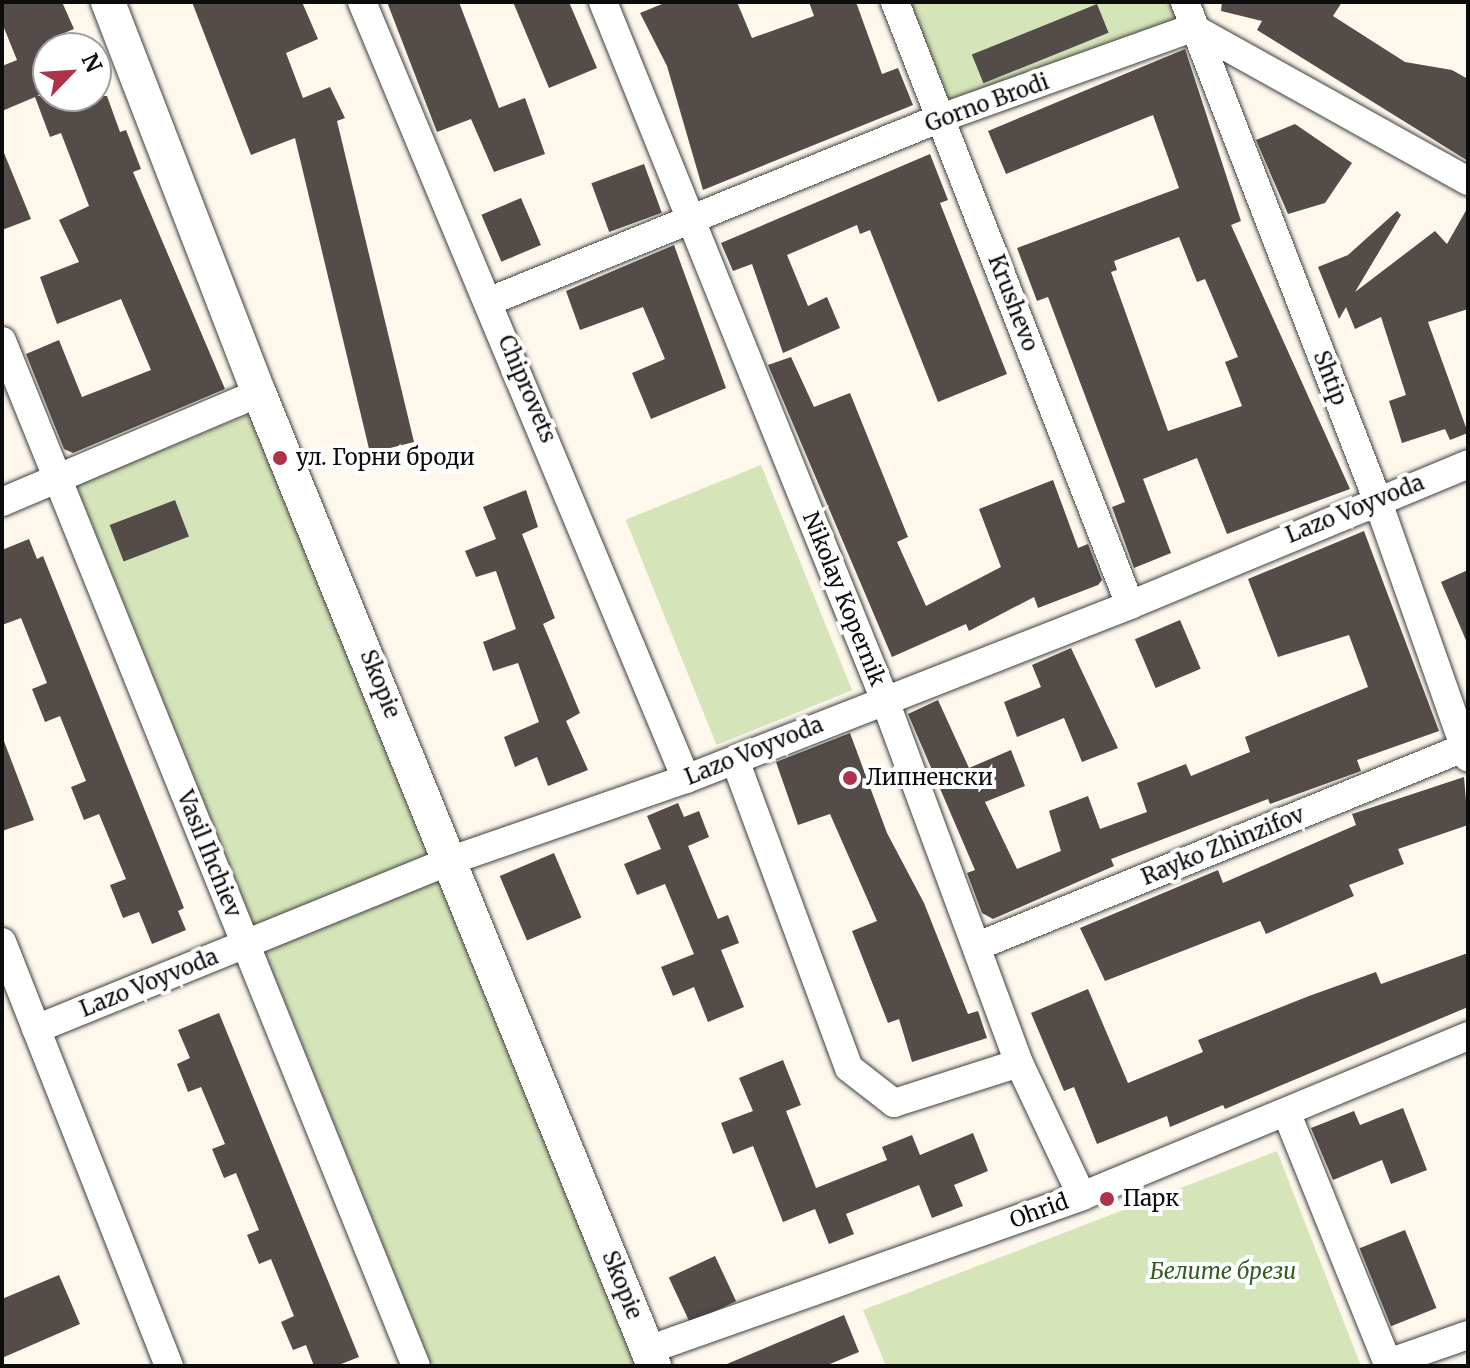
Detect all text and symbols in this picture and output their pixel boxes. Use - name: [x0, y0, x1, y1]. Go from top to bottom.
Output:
- north arrow: [32, 32, 112, 112]
- text: N: [76, 49, 108, 76]
- street label: Gorno Brodi: [922, 68, 1052, 138]
- street label: Krushevo: [983, 251, 1043, 355]
- street label: Chiprovets: [492, 331, 562, 447]
- street label: Shtip: [1308, 347, 1352, 409]
- place label: ул. Горни броди: [296, 445, 475, 471]
- marker: ул. Горни броди: [271, 449, 289, 467]
- street label: Lazo Voyvoda: [1282, 469, 1428, 549]
- street label: Nikolay Kopernik: [797, 508, 891, 690]
- street label: Skopie: [354, 646, 406, 722]
- street label: Lazo Voyvoda: [681, 711, 827, 791]
- place label: Липненски: [866, 765, 993, 791]
- marker: Липненски: [841, 769, 859, 787]
- street label: Vasil Ihchiev: [172, 787, 246, 921]
- street label: Rayko Zhinzifov: [1138, 801, 1308, 891]
- street label: Lazo Voyvoda: [76, 943, 222, 1023]
- place label: Парк: [1123, 1186, 1179, 1212]
- street label: Ohrid: [1006, 1188, 1072, 1234]
- marker: Парк: [1098, 1190, 1116, 1208]
- street label: Skopie: [596, 1247, 648, 1323]
- park label: Белите брези: [1150, 1259, 1296, 1285]

